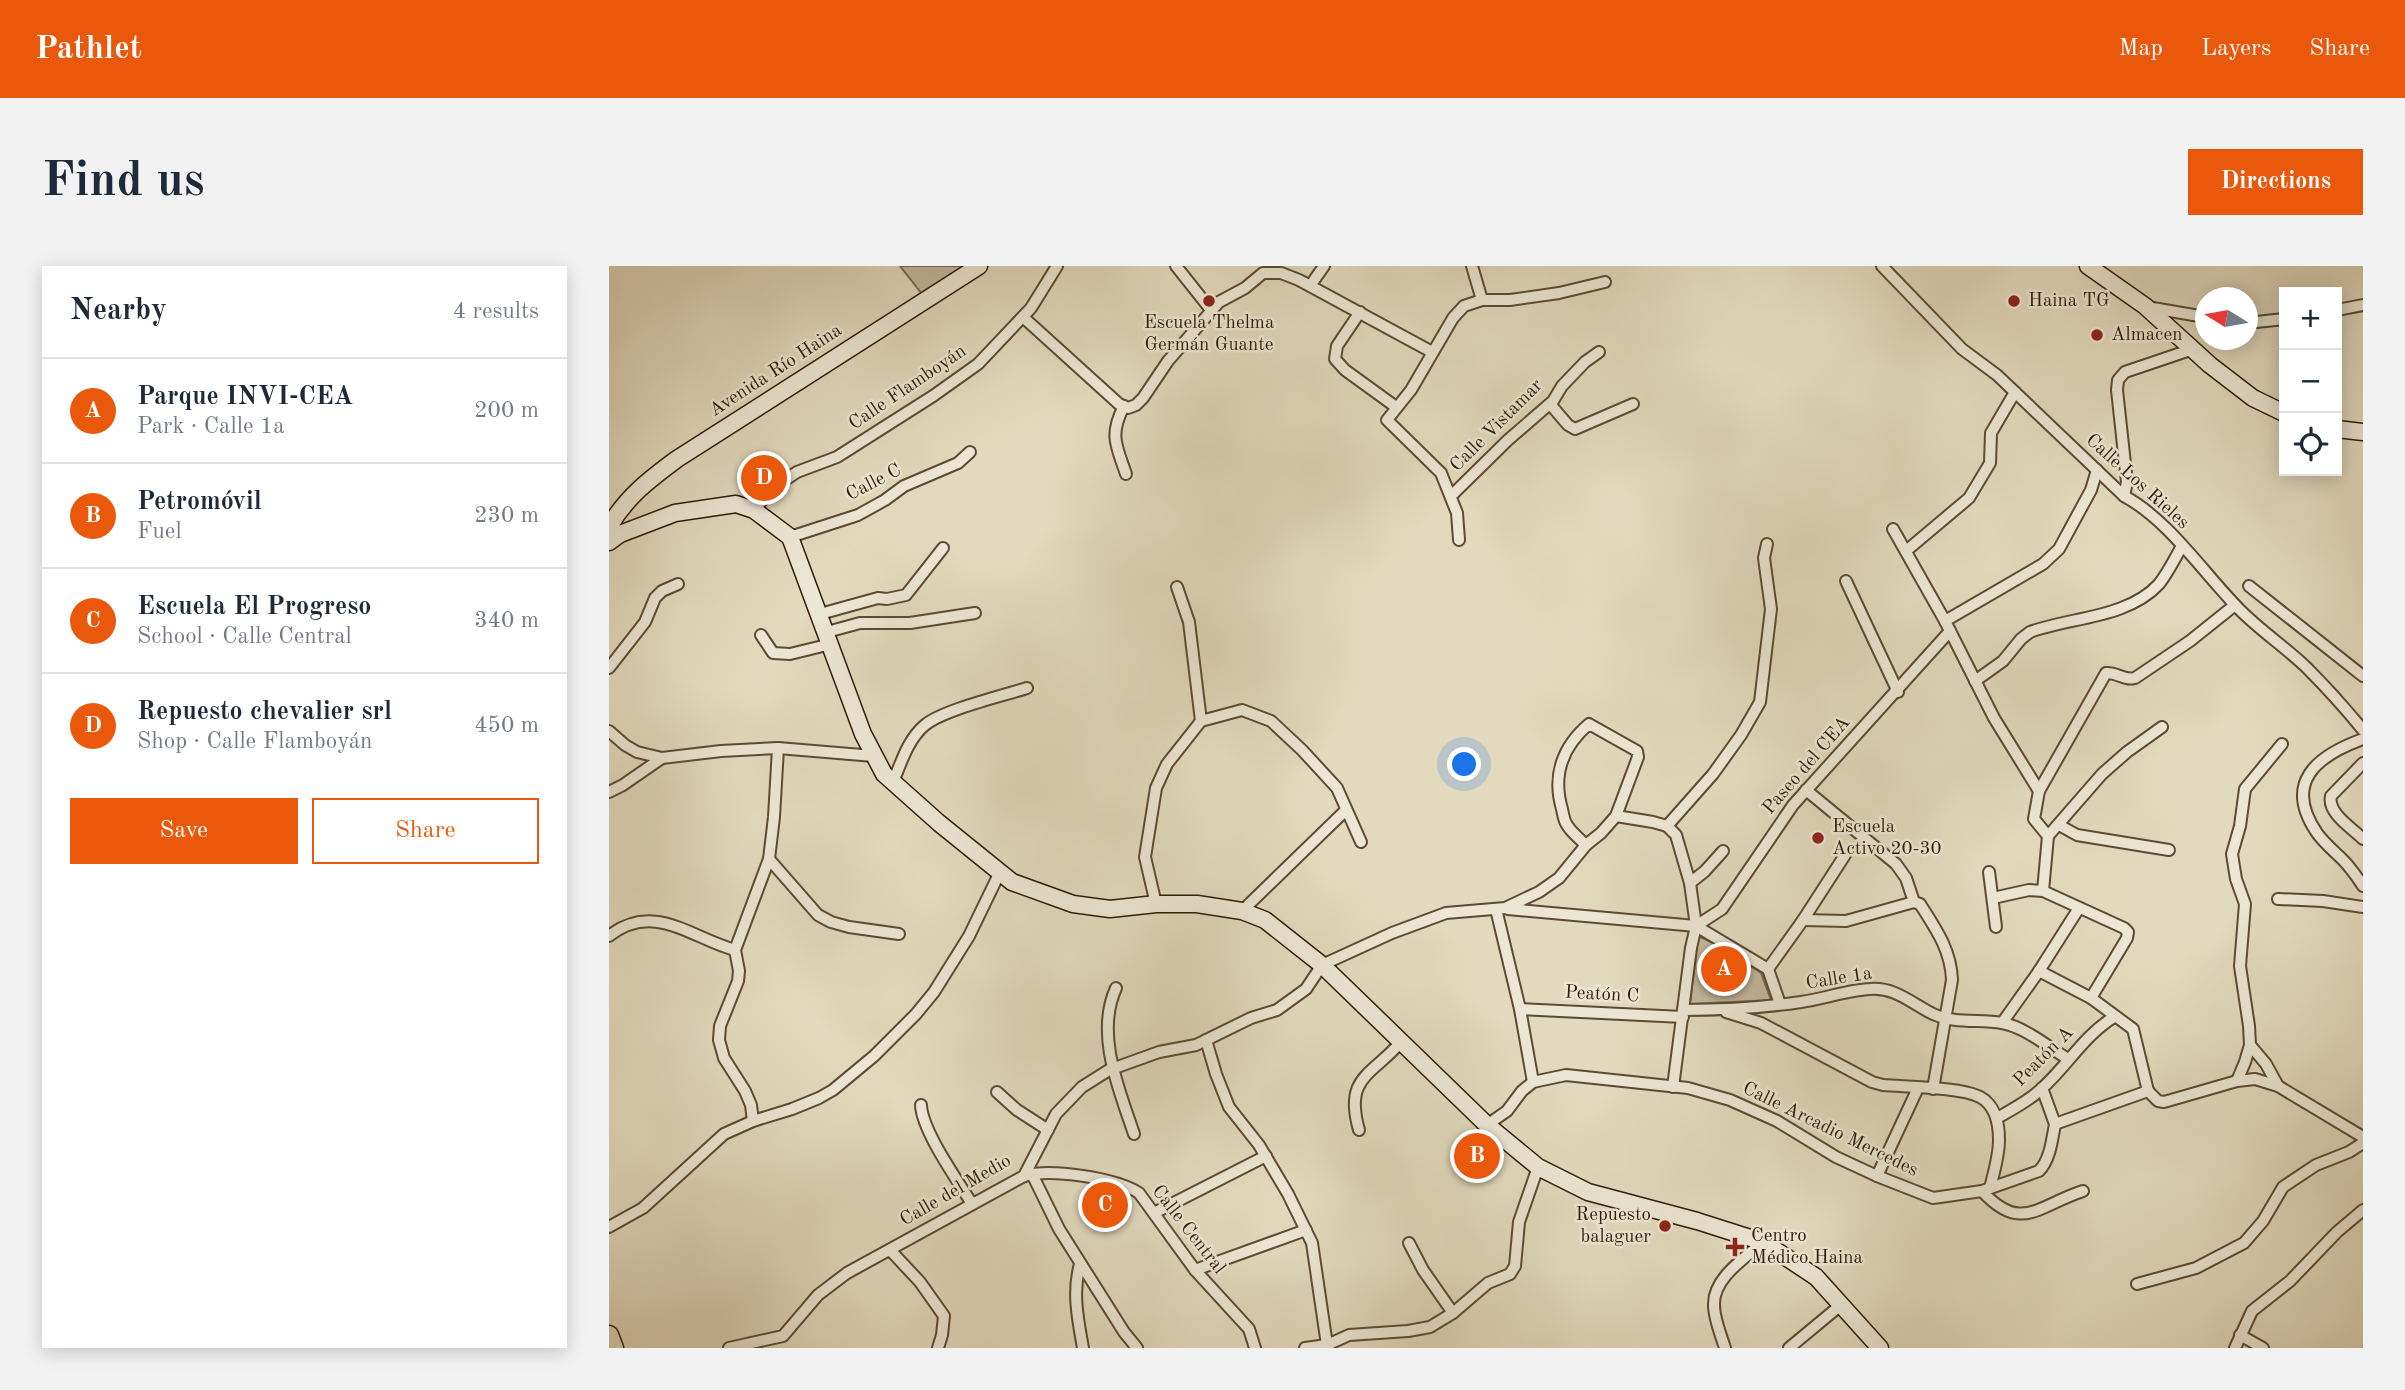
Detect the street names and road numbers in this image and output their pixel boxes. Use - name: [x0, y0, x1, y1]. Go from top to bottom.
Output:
- street label: Avenida Río Haina: [706, 321, 846, 421]
- street label: Calle Flamboyán: [846, 342, 970, 434]
- street label: Calle Vistamar: [1447, 376, 1547, 476]
- street label: Calle Los Rieles: [2082, 431, 2192, 533]
- street label: Calle C: [843, 461, 905, 505]
- street label: Paseo del CEA: [1760, 713, 1855, 819]
- street label: Calle 1a: [1805, 964, 1874, 994]
- street label: Peatón C: [1564, 984, 1640, 1006]
- street label: Peatón A: [2010, 1023, 2078, 1091]
- street label: Calle Arcadio Mercedes: [1739, 1079, 1921, 1181]
- street label: Calle del Medio: [897, 1152, 1015, 1230]
- street label: Calle Central: [1148, 1182, 1228, 1278]

